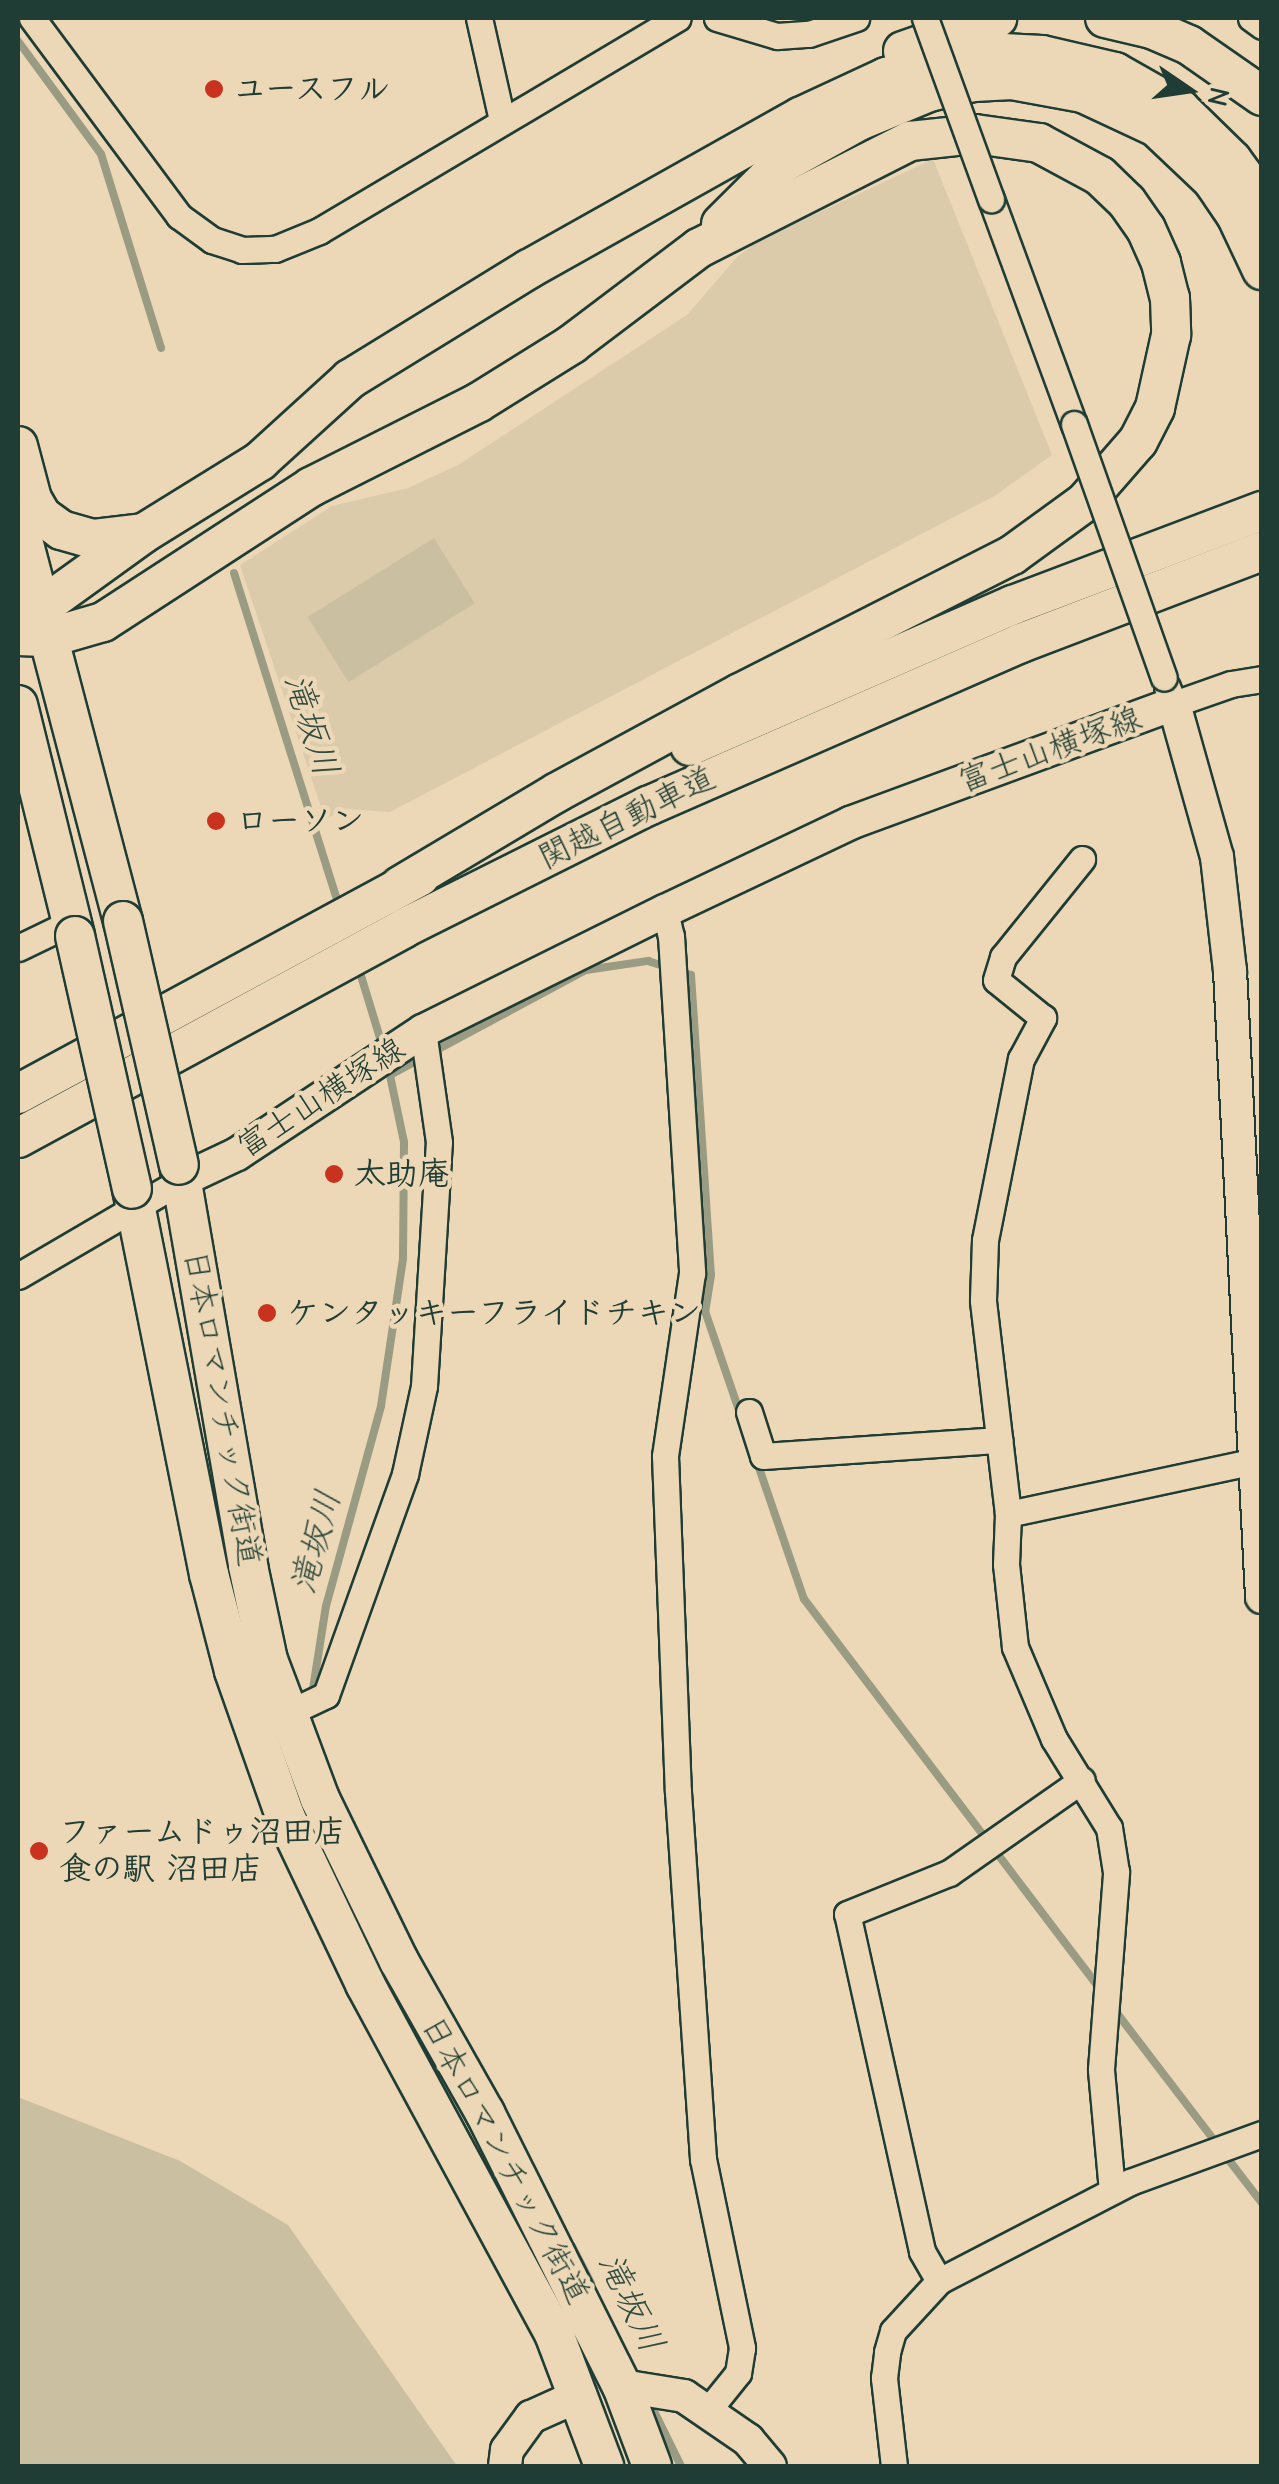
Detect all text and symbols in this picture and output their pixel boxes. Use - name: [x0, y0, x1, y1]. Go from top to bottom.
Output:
- north arrow: [1139, 40, 1239, 140]
- place label: ユースフル: [234, 70, 393, 108]
- marker: ユースフル: [203, 78, 225, 100]
- text: N: [1201, 84, 1236, 109]
- water label: 滝坂川: [275, 669, 347, 781]
- street label: 富士山横塚線: [953, 699, 1147, 801]
- street label: 関越自動車道: [532, 759, 722, 877]
- place label: ローソン: [236, 802, 364, 840]
- marker: ローソン: [205, 810, 227, 832]
- street label: 富士山横塚線: [230, 1030, 412, 1166]
- place label: 太助庵: [354, 1155, 450, 1193]
- marker: 太助庵: [323, 1163, 345, 1185]
- street label: 日本ロマンチック街道: [175, 1247, 269, 1569]
- place label: ケンタッキーフライドチキン: [287, 1294, 703, 1332]
- marker: ケンタッキーフライドチキン: [256, 1302, 278, 1324]
- water label: 滝坂川: [282, 1486, 350, 1598]
- place label: ファームドゥ沼田店 食の駅 沼田店: [59, 1814, 347, 1889]
- marker: ファームドゥ沼田店 食の駅 沼田店: [28, 1840, 50, 1862]
- street label: 日本ロマンチック街道: [413, 2010, 597, 2310]
- water label: 滝坂川: [589, 2247, 673, 2359]

